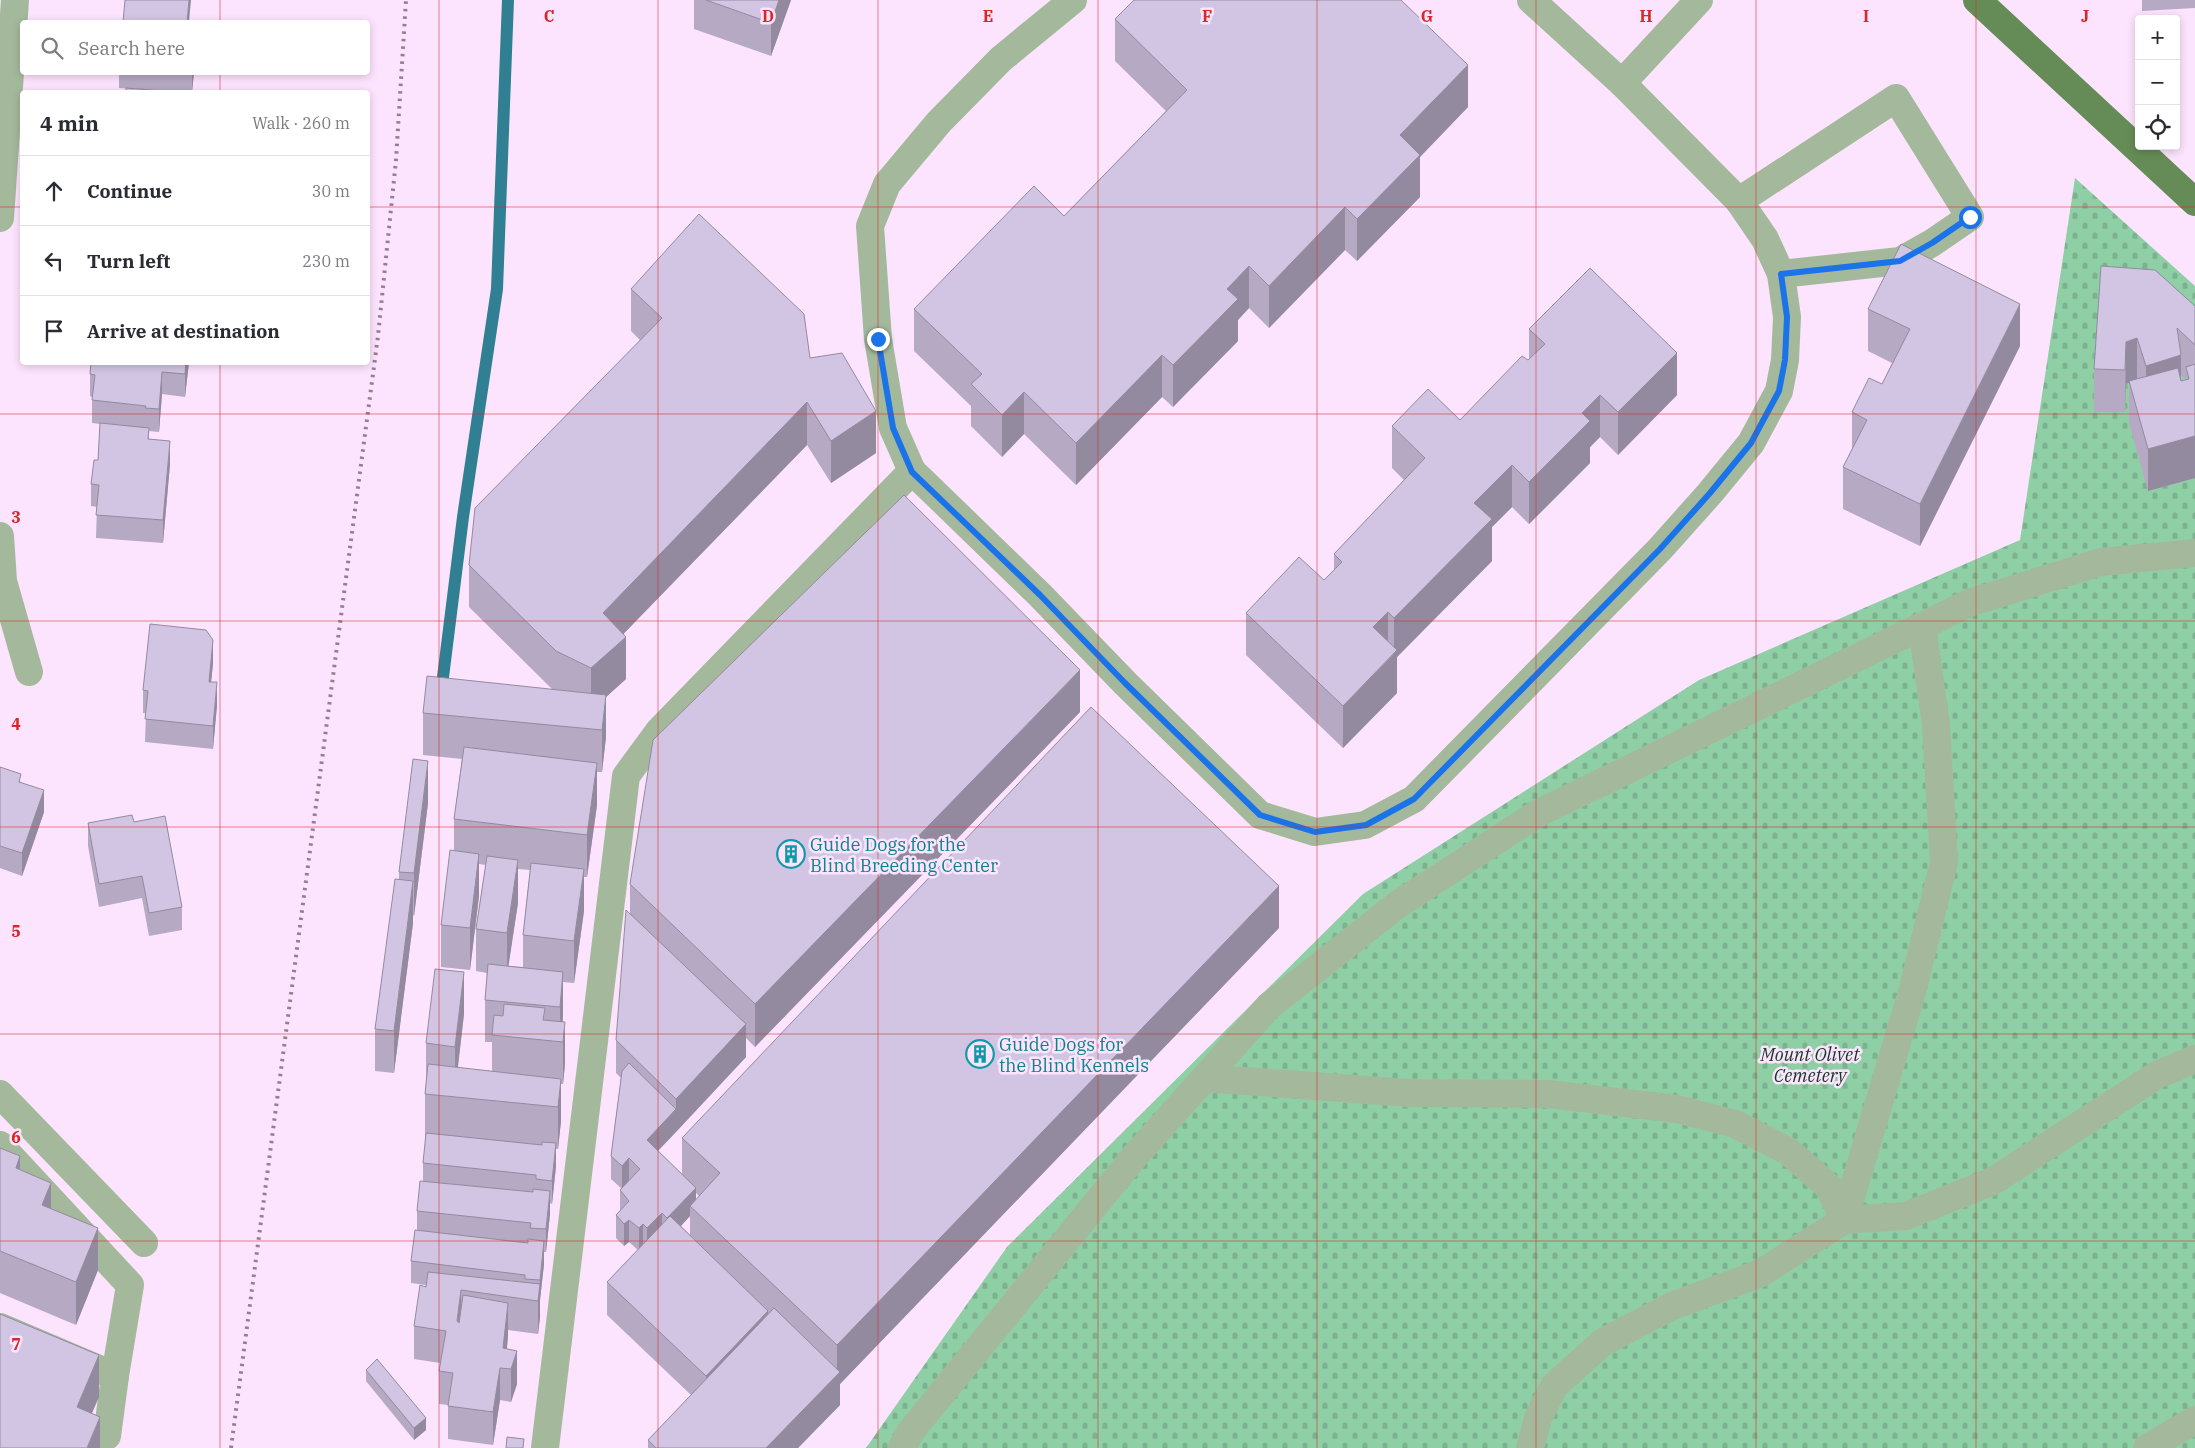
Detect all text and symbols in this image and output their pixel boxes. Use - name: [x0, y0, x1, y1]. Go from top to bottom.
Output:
- text: C: [544, 6, 554, 26]
- text: D: [762, 6, 774, 26]
- text: E: [983, 6, 993, 26]
- text: F: [1202, 6, 1212, 26]
- text: G: [1421, 6, 1433, 26]
- text: H: [1640, 6, 1653, 26]
- text: I: [1863, 6, 1869, 26]
- text: J: [2081, 6, 2089, 26]
- map controls: [2135, 15, 2180, 150]
- button: +: [2135, 15, 2180, 60]
- search box: [20, 20, 370, 75]
- icon: search: [38, 34, 66, 62]
- text: Search here: [78, 36, 185, 60]
- button: −: [2135, 60, 2180, 105]
- button: locate: [2135, 105, 2180, 150]
- text: 4 min: [40, 109, 99, 137]
- text: Walk · 260 m: [252, 113, 350, 133]
- icon: ahead: [40, 177, 68, 205]
- text: Continue: [87, 179, 172, 203]
- text: 30 m: [312, 181, 350, 201]
- route start: [1959, 206, 1982, 229]
- icon: left: [40, 247, 68, 275]
- text: Turn left: [87, 249, 170, 273]
- text: 230 m: [302, 251, 350, 271]
- icon: arrive: [40, 317, 68, 345]
- text: Arrive at destination: [87, 319, 280, 343]
- route end: [867, 328, 890, 351]
- text: 3: [11, 507, 21, 527]
- text: 4: [11, 714, 21, 734]
- place label: Guide Dogs for the Blind Breeding Center: [810, 833, 998, 877]
- building icon: Guide Dogs for the Blind Breeding Center: [776, 839, 806, 869]
- text: 5: [11, 921, 21, 941]
- place label: Guide Dogs for the Blind Kennels: [999, 1033, 1149, 1077]
- building icon: Guide Dogs for the Blind Kennels: [965, 1039, 995, 1069]
- park label: Mount Olivet Cemetery: [1759, 1043, 1860, 1087]
- text: 6: [11, 1127, 21, 1147]
- text: 7: [11, 1334, 21, 1354]

